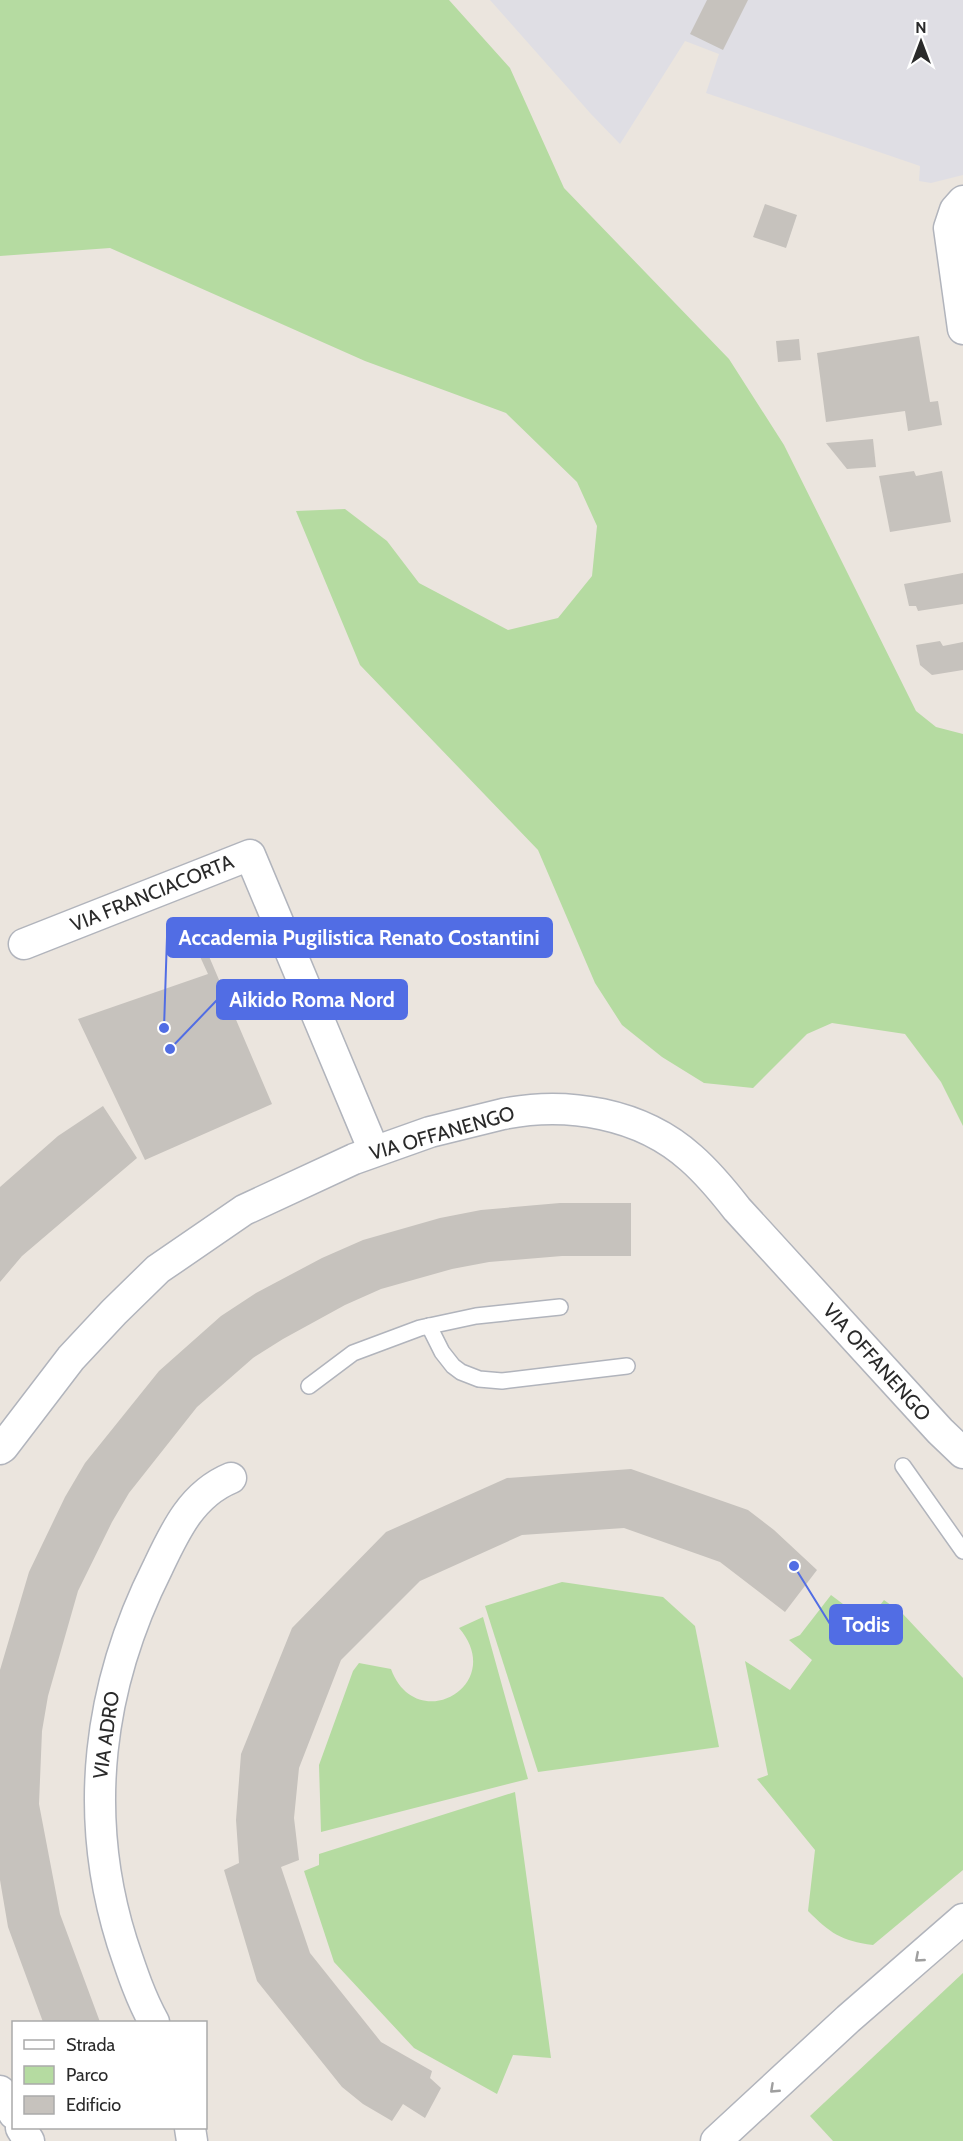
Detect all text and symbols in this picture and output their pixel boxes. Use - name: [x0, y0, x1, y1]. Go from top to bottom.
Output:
- north arrow: [891, 12, 951, 72]
- text: N: [915, 18, 927, 37]
- street label: VIA FRANCIACORTA: [67, 849, 238, 937]
- callout: Accademia Pugilistica Renato Costantini: [167, 918, 552, 957]
- text: Accademia Pugilistica Renato Costantini: [179, 925, 539, 950]
- callout: Aikido Roma Nord: [217, 980, 407, 1019]
- text: Aikido Roma Nord: [229, 987, 395, 1012]
- street label: VIA OFFANENGO: [367, 1101, 517, 1165]
- street label: VIA OFFANENGO: [818, 1298, 936, 1426]
- callout: Todis: [830, 1605, 902, 1644]
- text: Todis: [842, 1612, 890, 1637]
- street label: VIA ADRO: [88, 1690, 124, 1780]
- one-way arrow: [915, 1951, 926, 1962]
- legend: [12, 2021, 207, 2129]
- text: Strada: [66, 2034, 116, 2056]
- text: Parco: [66, 2064, 108, 2086]
- one-way arrow: [771, 2081, 782, 2092]
- text: Edificio: [66, 2094, 121, 2116]

